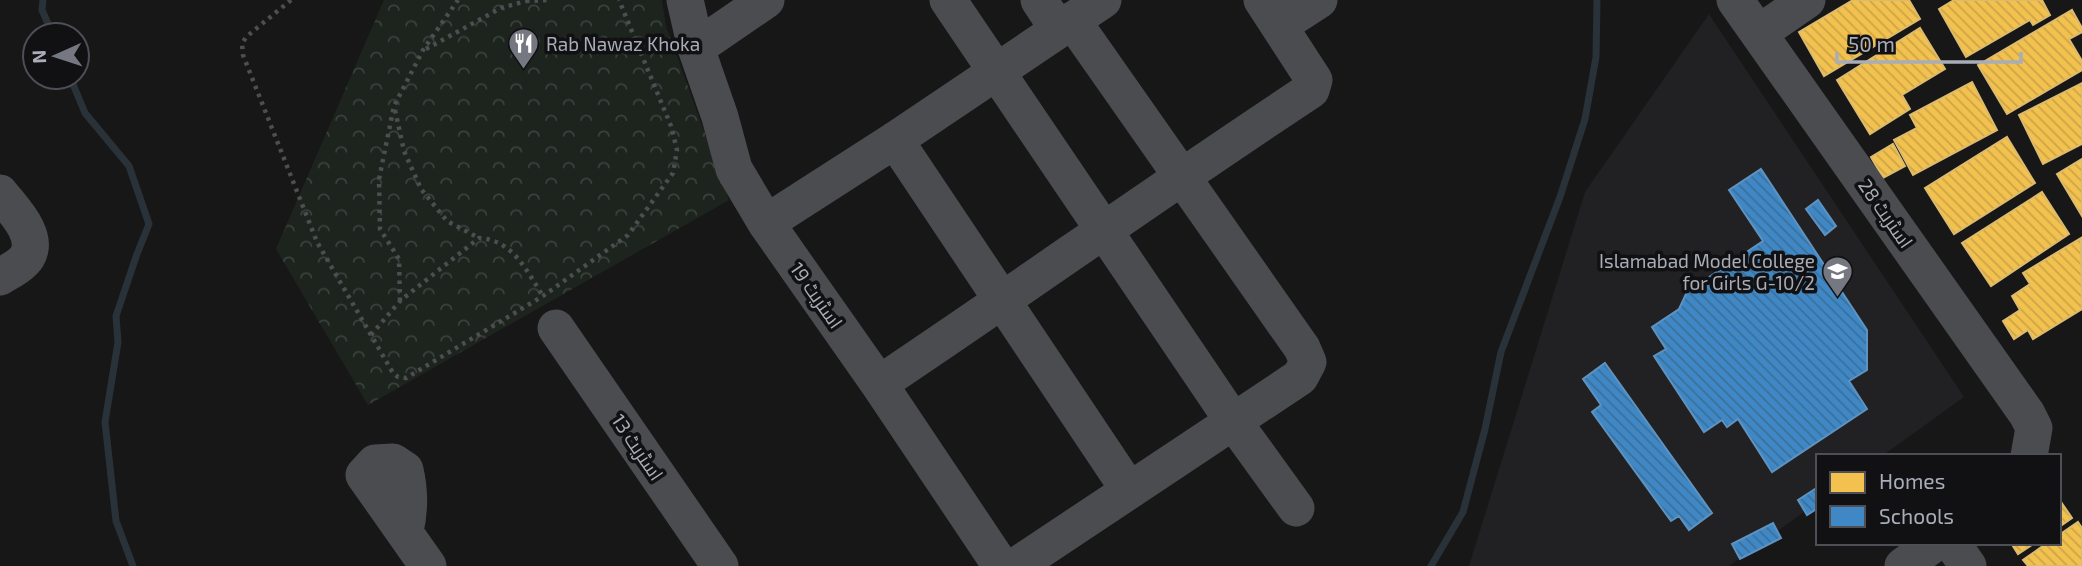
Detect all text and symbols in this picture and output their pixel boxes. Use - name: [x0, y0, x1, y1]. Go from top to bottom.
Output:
- north arrow: [21, 21, 91, 91]
- scale bar: [1837, 21, 2021, 65]
- restaurant icon: Rab Nawaz Khoka: [506, 26, 540, 70]
- text: 50 m: [1848, 31, 1895, 56]
- place label: Rab Nawaz Khoka: [546, 32, 700, 55]
- text: N: [27, 49, 50, 64]
- street label: اسٹریٹ 28: [1853, 174, 1918, 253]
- place label: Islamabad Model College for Girls G-10/2: [1599, 249, 1815, 294]
- school or university icon: Islamabad Model College for Girls G-10/2: [1821, 254, 1855, 298]
- street label: اسٹریٹ 19: [785, 258, 848, 333]
- street label: اسٹریٹ 13: [607, 409, 669, 485]
- legend: [1816, 454, 2061, 545]
- text: Homes: [1879, 468, 1945, 493]
- text: Schools: [1879, 503, 1954, 528]

